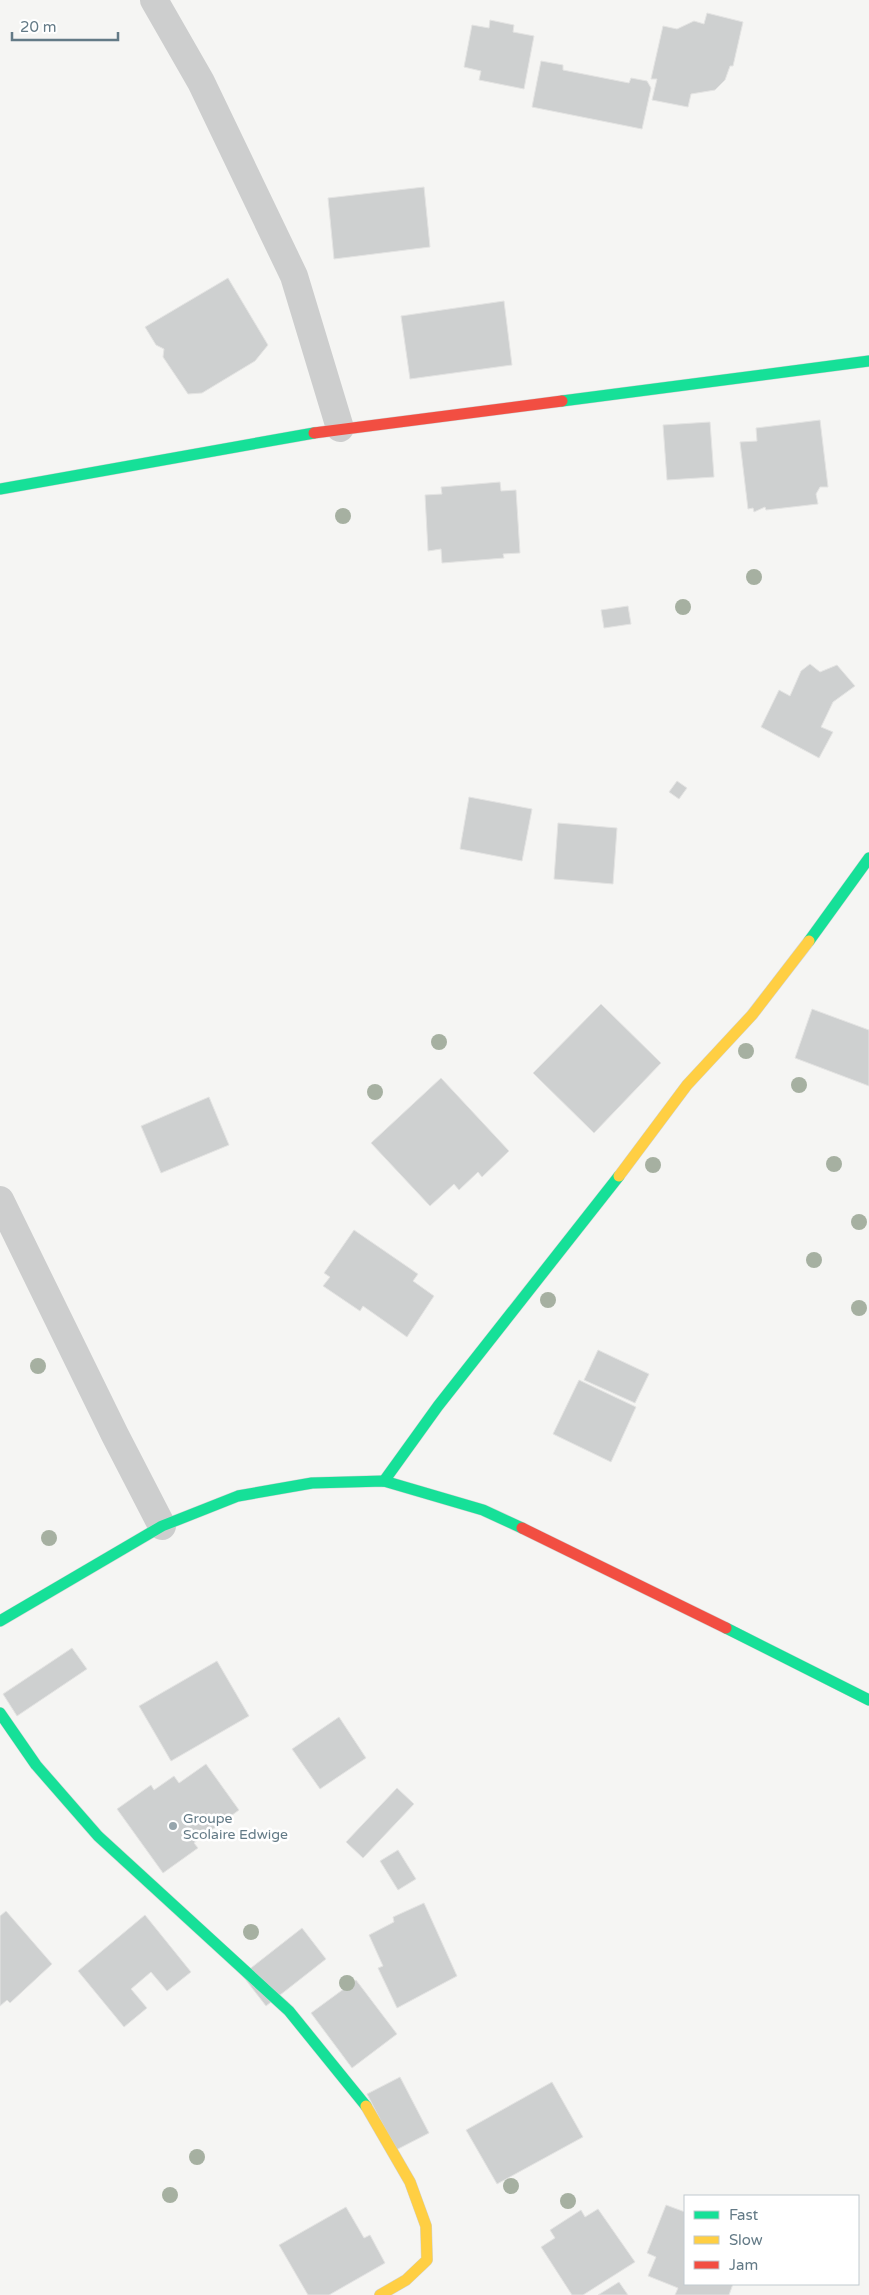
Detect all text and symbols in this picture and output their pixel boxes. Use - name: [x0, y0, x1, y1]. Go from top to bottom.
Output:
- scale bar: [12, 10, 119, 42]
- text: 20 m: [20, 18, 57, 36]
- place label: Groupe Scolaire Edwige: [183, 1810, 288, 1843]
- marker: Groupe Scolaire Edwige: [167, 1820, 179, 1832]
- legend: [684, 2195, 859, 2285]
- text: Fast: [729, 2206, 759, 2224]
- text: Slow: [729, 2231, 763, 2249]
- text: Jam: [729, 2256, 758, 2274]

